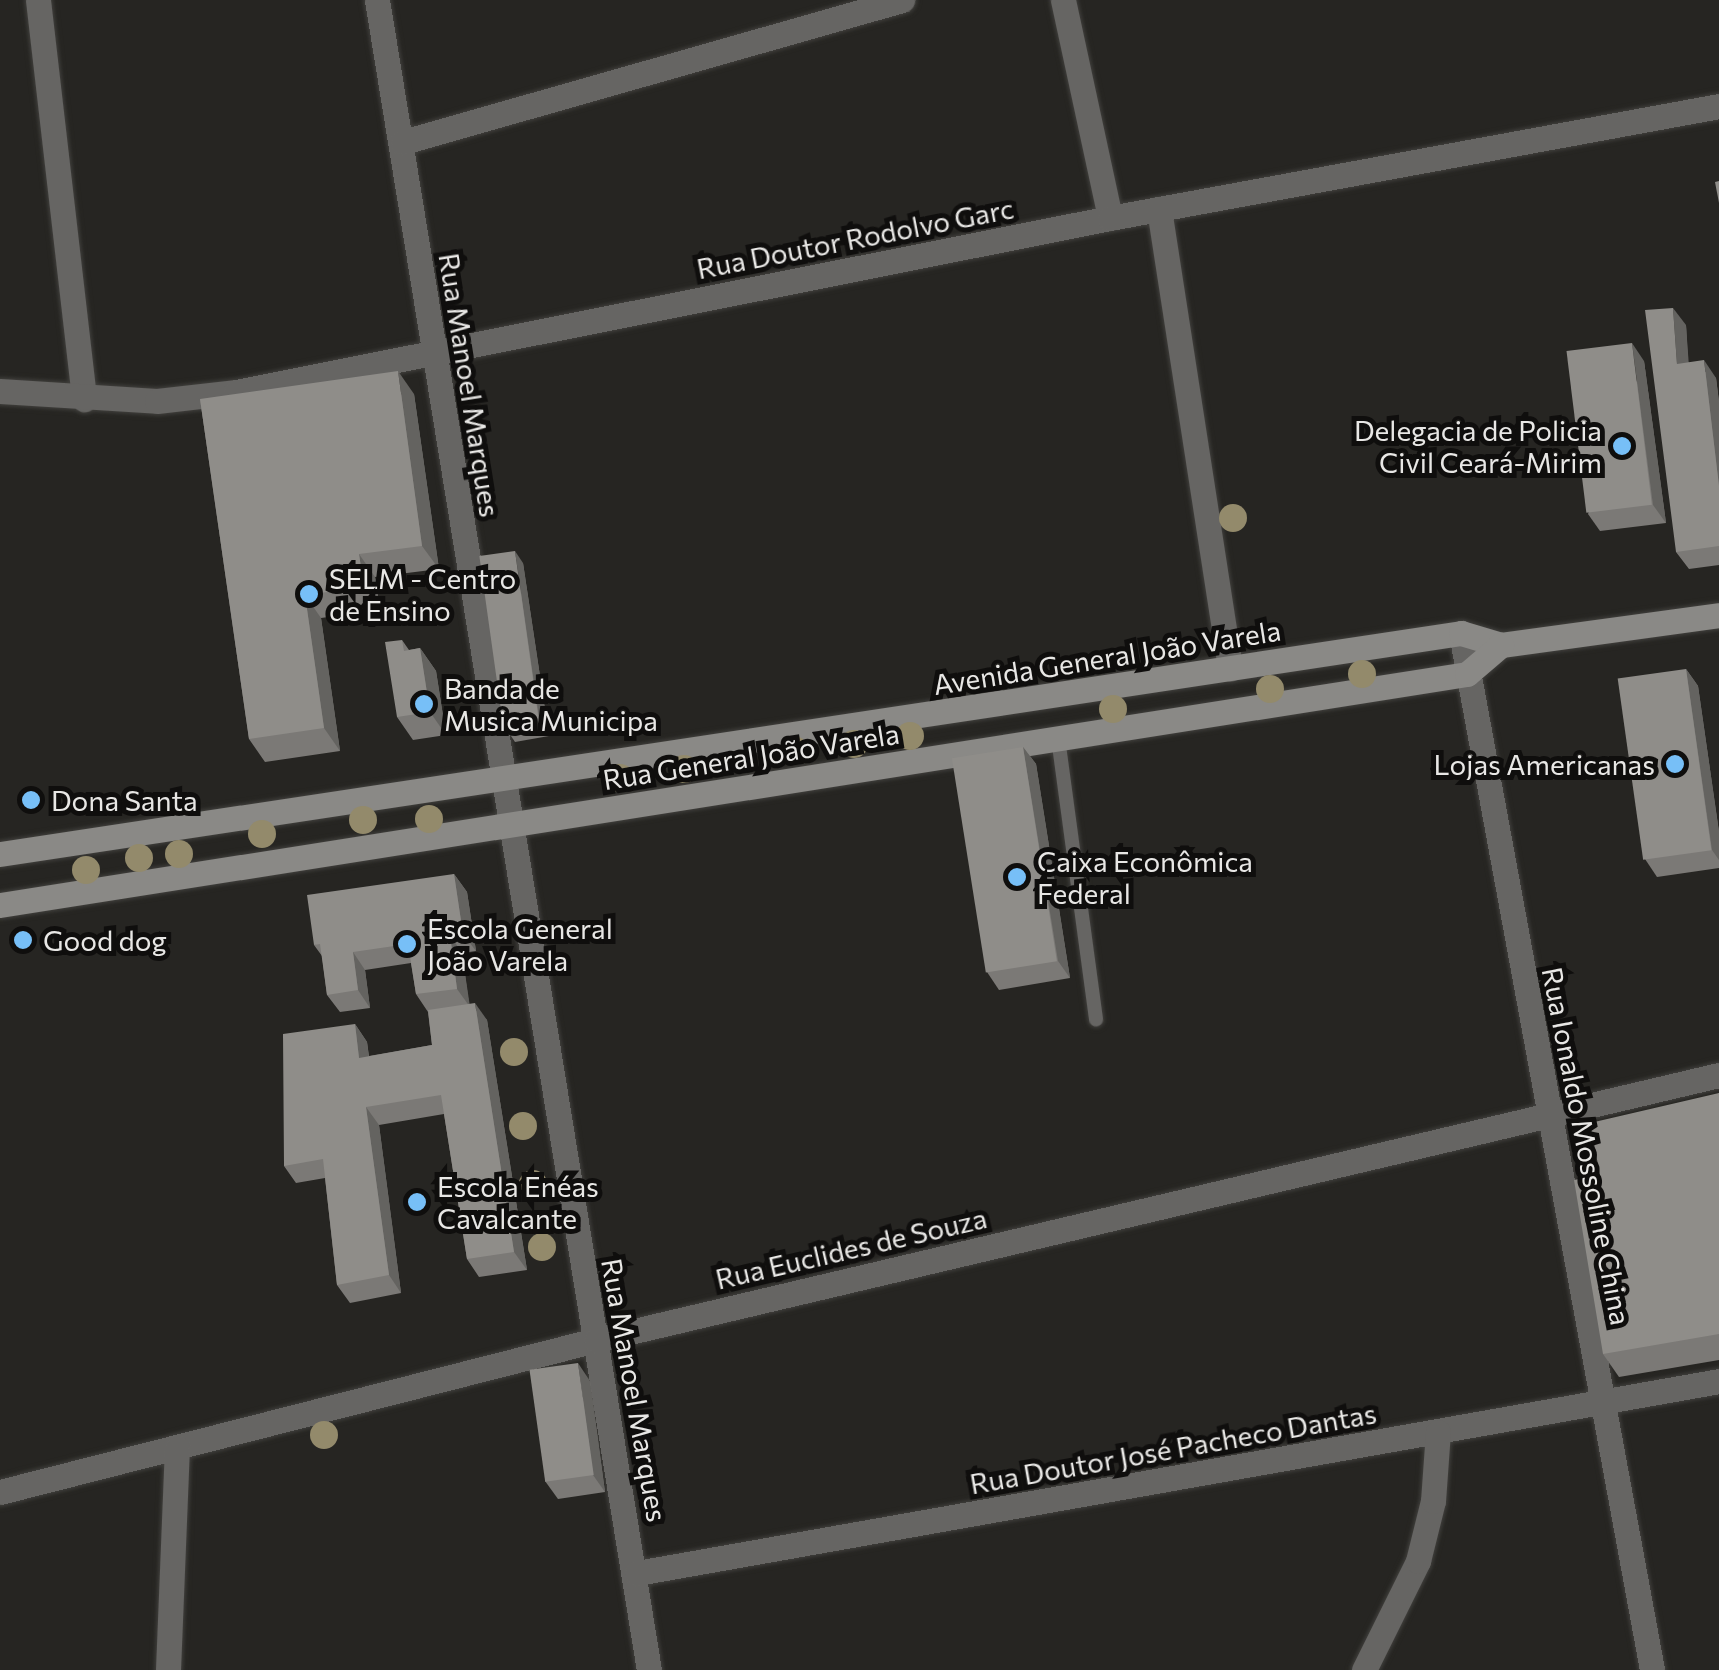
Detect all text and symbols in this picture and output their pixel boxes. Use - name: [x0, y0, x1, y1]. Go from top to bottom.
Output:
- street label: Rua Doutor Rodolvo Garc: [694, 191, 1016, 285]
- street label: Rua Manoel Marques: [433, 251, 507, 519]
- place label: Delegacia de Policia Civil Ceará-Mirim: [1354, 413, 1602, 479]
- marker: Delegacia de Policia Civil Ceará-Mirim: [1611, 435, 1633, 457]
- place label: SELM - Centro de Ensino: [329, 561, 516, 627]
- marker: SELM - Centro de Ensino: [298, 583, 320, 605]
- street label: Avenida General João Varela: [931, 613, 1283, 701]
- place label: Banda de Musica Municipa: [444, 671, 658, 737]
- marker: Banda de Musica Municipa: [413, 693, 435, 715]
- street label: Rua General João Varela: [600, 716, 902, 796]
- place label: Lojas Americanas: [1434, 747, 1655, 781]
- marker: Lojas Americanas: [1664, 753, 1686, 775]
- place label: Dona Santa: [51, 783, 198, 817]
- marker: Dona Santa: [20, 789, 42, 811]
- place label: Caixa Econômica Federal: [1037, 844, 1253, 910]
- marker: Caixa Econômica Federal: [1006, 866, 1028, 888]
- place label: Escola General João Varela: [427, 911, 613, 977]
- place label: Good dog: [43, 923, 167, 957]
- marker: Good dog: [12, 929, 34, 951]
- marker: Escola General João Varela: [396, 933, 418, 955]
- street label: Rua Ionaldo Mossoline China: [1536, 964, 1638, 1328]
- place label: Escola Enéas Cavalcante: [437, 1169, 599, 1235]
- marker: Escola Enéas Cavalcante: [406, 1191, 428, 1213]
- street label: Rua Euclides de Souza: [712, 1200, 990, 1296]
- street label: Rua Manoel Marques: [595, 1256, 675, 1524]
- street label: Rua Doutor José Pacheco Dantas: [967, 1396, 1379, 1500]

